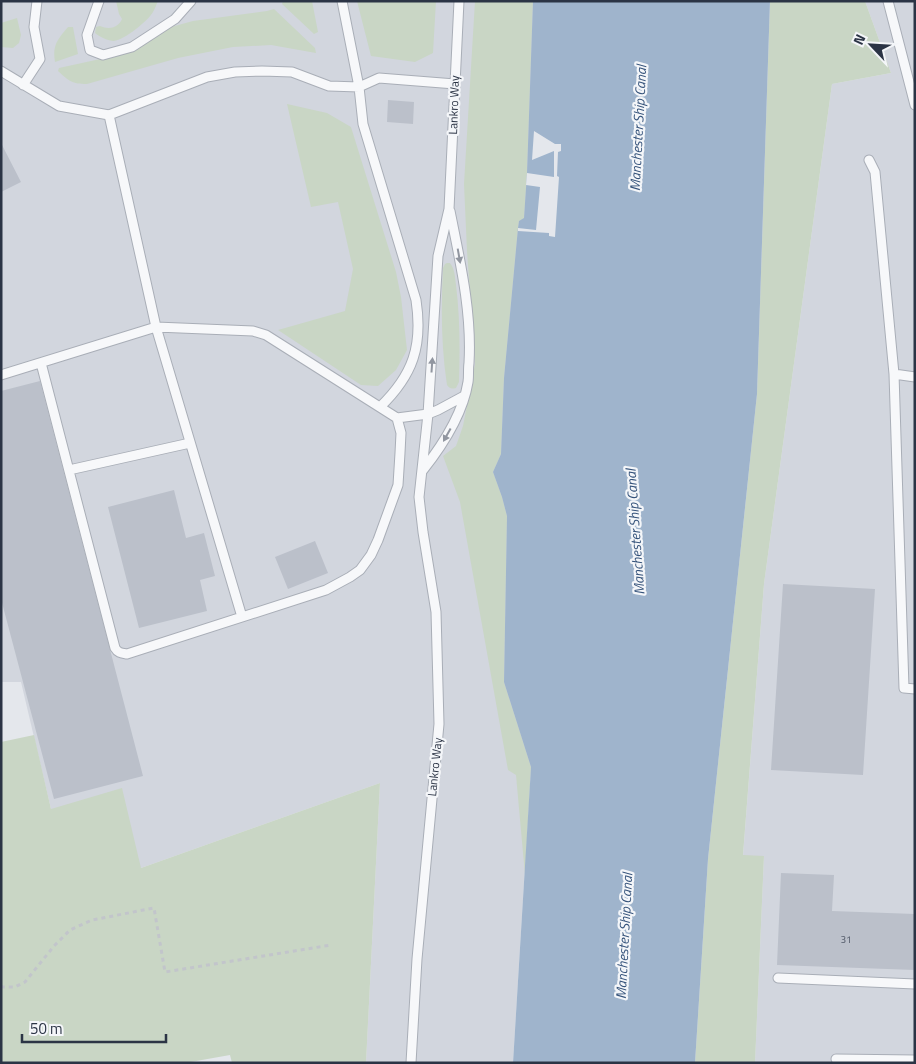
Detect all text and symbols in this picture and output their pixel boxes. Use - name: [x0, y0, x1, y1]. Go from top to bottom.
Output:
- north arrow: [846, 20, 896, 70]
- text: N: [847, 30, 870, 48]
- water label: Manchester Ship Canal: [624, 62, 651, 192]
- street label: Lankro Way: [443, 75, 464, 135]
- one-way arrow: [455, 249, 463, 265]
- one-way arrow: [428, 357, 436, 373]
- one-way arrow: [442, 429, 451, 442]
- water label: Manchester Ship Canal: [619, 466, 649, 596]
- street label: Lankro Way: [422, 736, 447, 797]
- water label: Manchester Ship Canal: [610, 870, 637, 1000]
- house number: 31: [840, 932, 852, 947]
- scale bar: [22, 1012, 166, 1044]
- text: 50 m: [30, 1017, 63, 1040]

